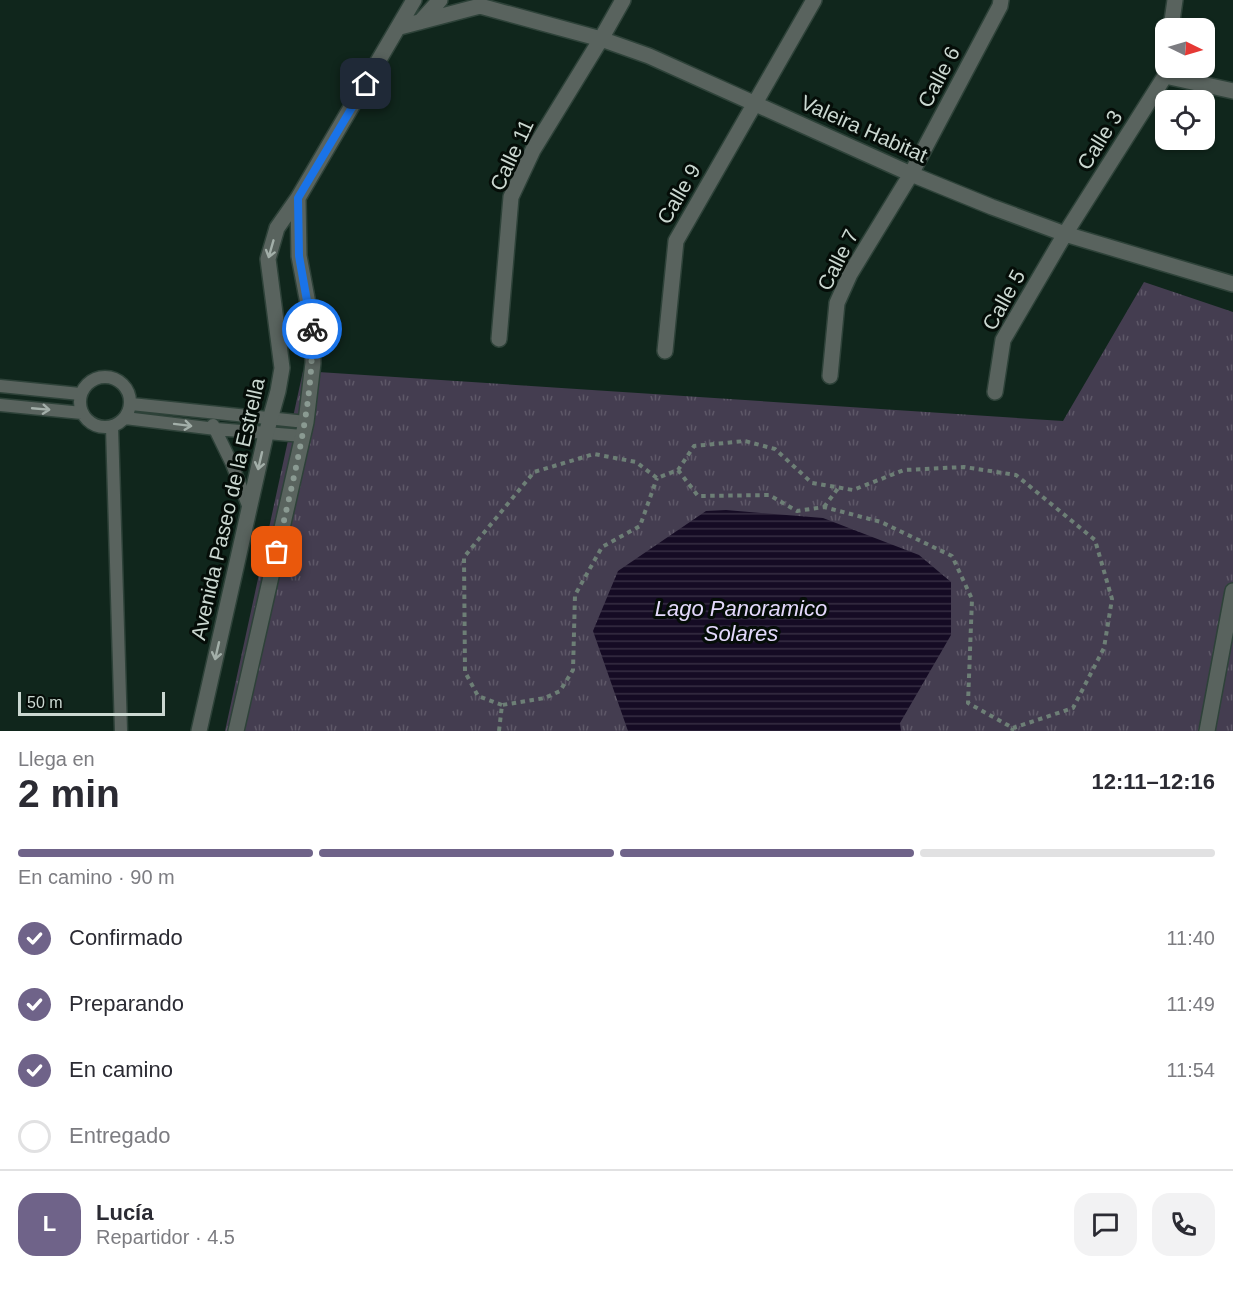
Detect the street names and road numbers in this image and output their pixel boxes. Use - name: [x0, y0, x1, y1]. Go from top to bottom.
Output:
- street label: Calle 6: [913, 43, 964, 111]
- street label: Valeira Habitat: [797, 90, 931, 167]
- street label: Calle 3: [1073, 106, 1127, 174]
- street label: Calle 11: [485, 116, 538, 194]
- street label: Calle 9: [652, 160, 705, 228]
- street label: Calle 7: [812, 225, 863, 294]
- street label: Calle 5: [978, 266, 1029, 334]
- street label: Avenida Paseo de la Estrella: [186, 375, 269, 642]

